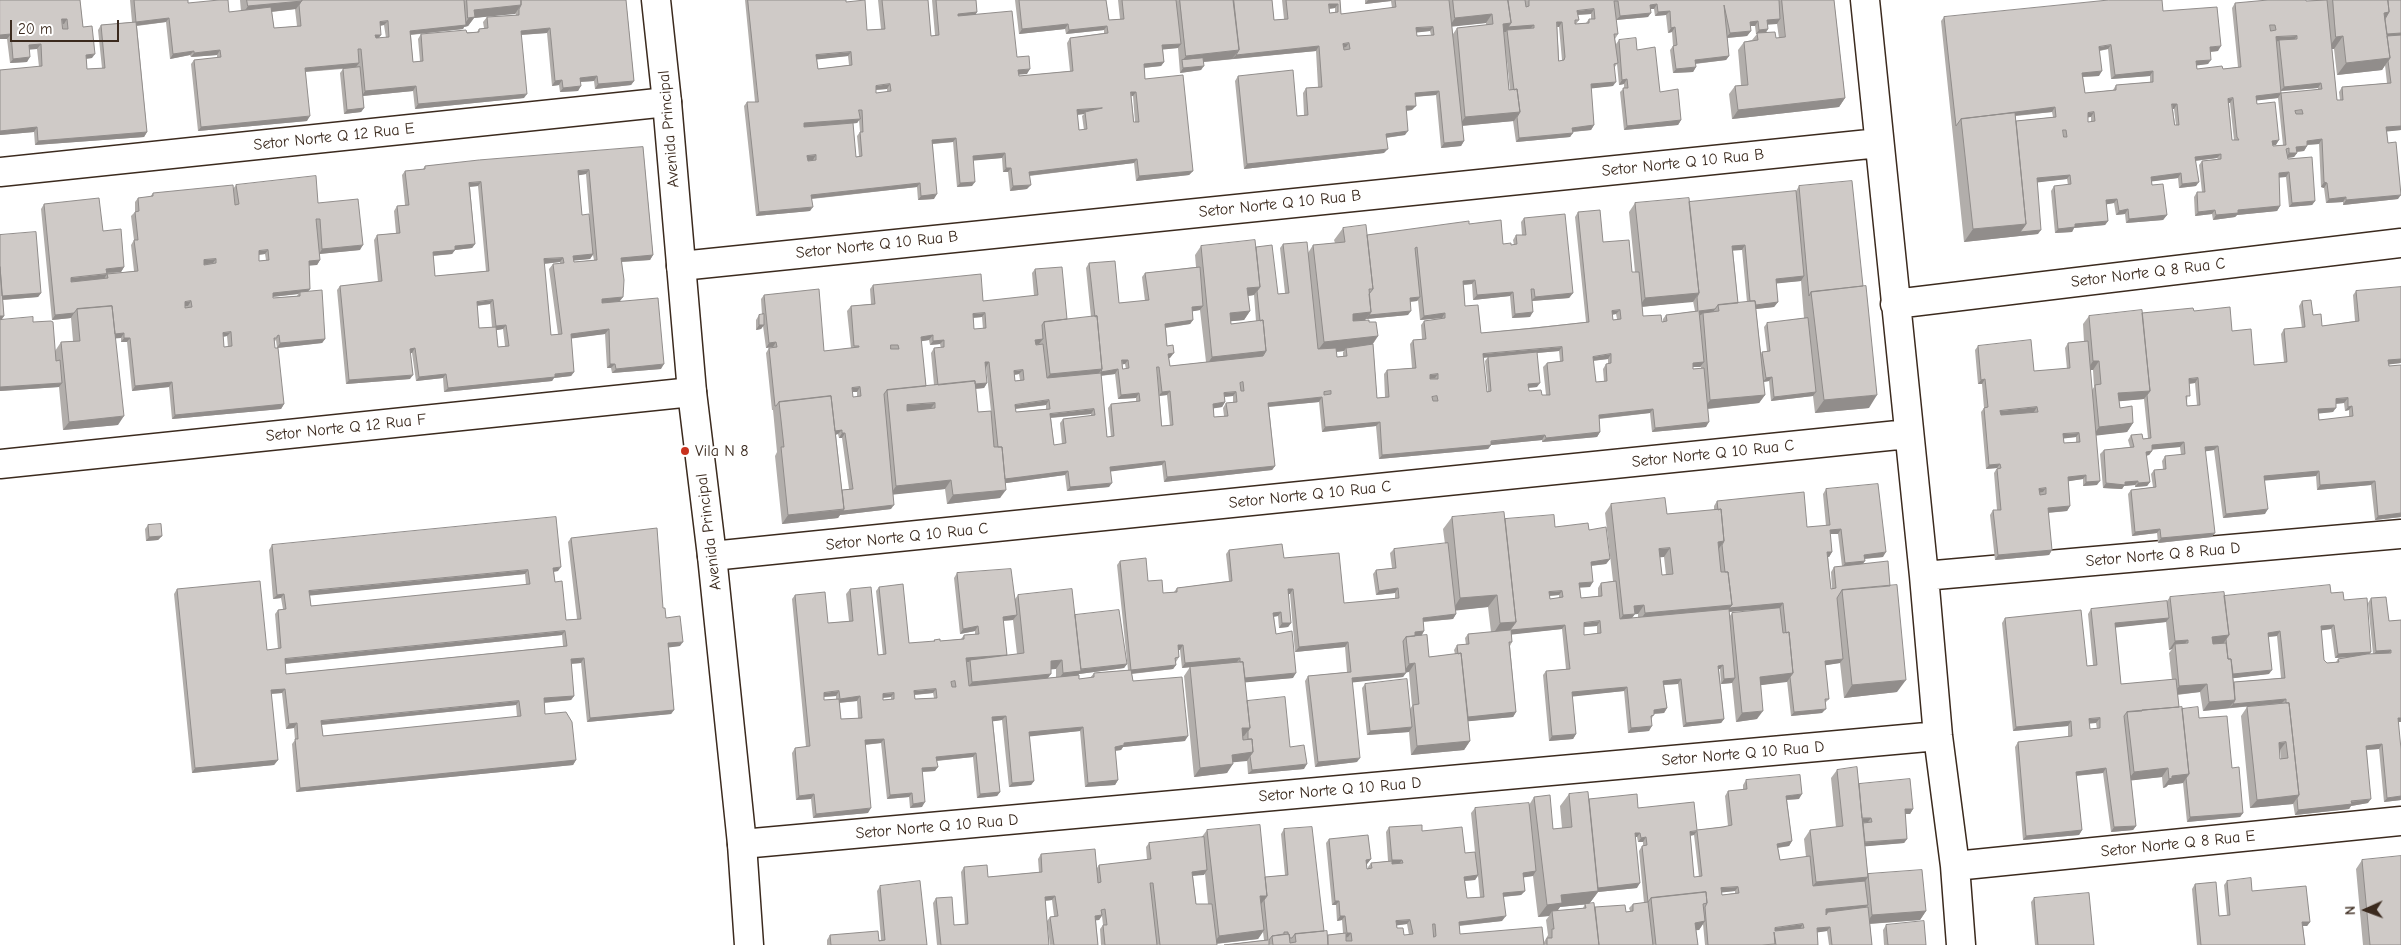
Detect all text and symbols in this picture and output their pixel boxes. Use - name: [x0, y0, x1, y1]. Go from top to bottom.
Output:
- scale bar: [12, 10, 121, 42]
- text: 20 m: [18, 20, 52, 38]
- street label: Avenida Principal: [654, 70, 684, 188]
- street label: Setor Norte Q 12 Rua E: [253, 119, 415, 155]
- street label: Setor Norte Q 10 Rua B: [1601, 145, 1765, 181]
- street label: Setor Norte Q 10 Rua B: [1198, 186, 1362, 222]
- street label: Setor Norte Q 10 Rua B: [795, 227, 959, 263]
- street label: Setor Norte Q 8 Rua C: [2070, 254, 2226, 292]
- street label: Setor Norte Q 12 Rua F: [265, 410, 427, 446]
- street label: Setor Norte Q 10 Rua C: [1631, 436, 1795, 472]
- place label: Vila N 8: [695, 441, 748, 461]
- marker: Vila N 8: [679, 445, 691, 457]
- street label: Avenida Principal: [692, 472, 726, 592]
- street label: Setor Norte Q 10 Rua C: [1228, 477, 1392, 513]
- street label: Setor Norte Q 10 Rua C: [825, 519, 989, 555]
- street label: Setor Norte Q 8 Rua D: [2085, 539, 2241, 571]
- street label: Setor Norte Q 10 Rua D: [1661, 737, 1825, 771]
- street label: Setor Norte Q 10 Rua D: [1258, 773, 1422, 807]
- street label: Setor Norte Q 10 Rua D: [855, 810, 1019, 844]
- street label: Setor Norte Q 8 Rua E: [2100, 826, 2256, 862]
- north arrow: [2341, 885, 2391, 935]
- text: N: [2342, 906, 2359, 915]

